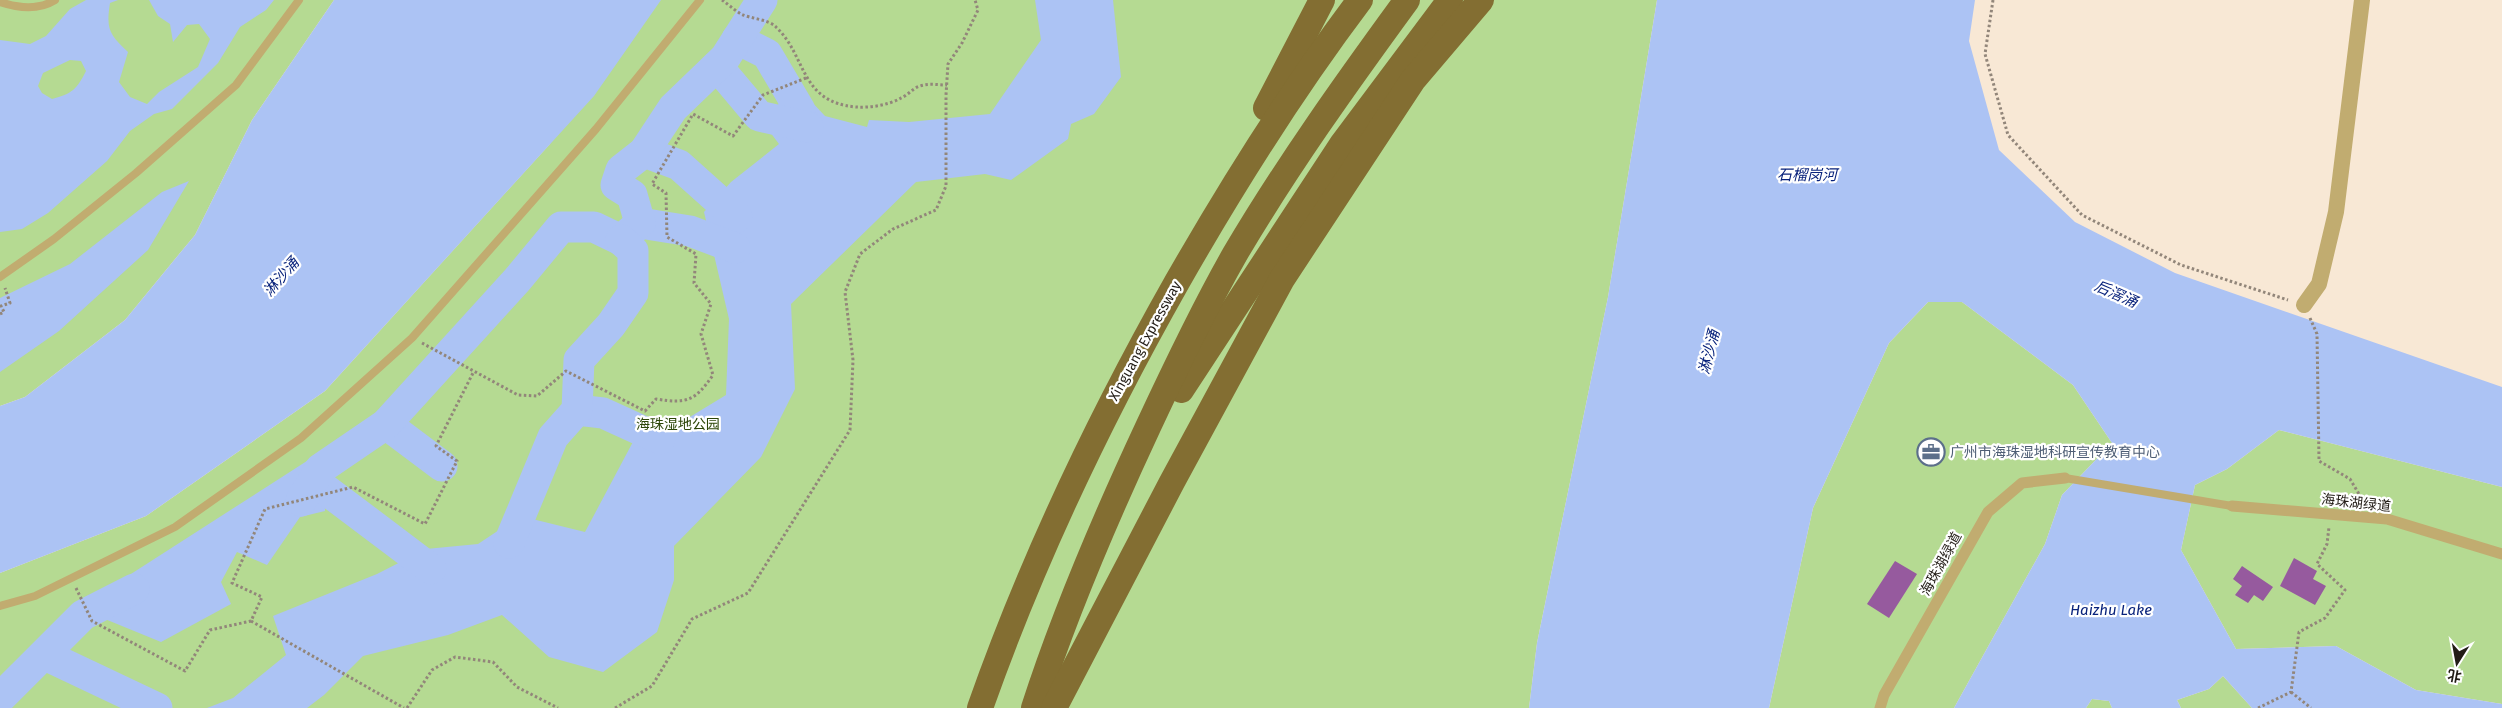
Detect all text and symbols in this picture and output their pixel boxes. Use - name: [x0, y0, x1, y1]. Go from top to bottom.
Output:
- water label: 石榴岗河: [1777, 166, 1840, 184]
- water label: 淋沙涌: [259, 253, 304, 300]
- water label: 后滘涌: [2092, 277, 2142, 312]
- street label: Xinguang Expressway: [1105, 278, 1185, 404]
- water label: 淋沙涌: [1695, 326, 1724, 376]
- park label: 海珠湿地公园: [636, 416, 720, 433]
- office icon: 广州市海珠湿地科研宣传教育中心: [1916, 437, 1946, 467]
- place label: 广州市海珠湿地科研宣传教育中心: [1950, 444, 2160, 461]
- street label: 海珠湖绿道: [2320, 491, 2392, 515]
- street label: 海珠湖绿道: [1917, 529, 1965, 599]
- water label: Haizhu Lake: [2070, 601, 2152, 619]
- north arrow: [2432, 638, 2482, 688]
- text: 北: [2446, 666, 2463, 685]

